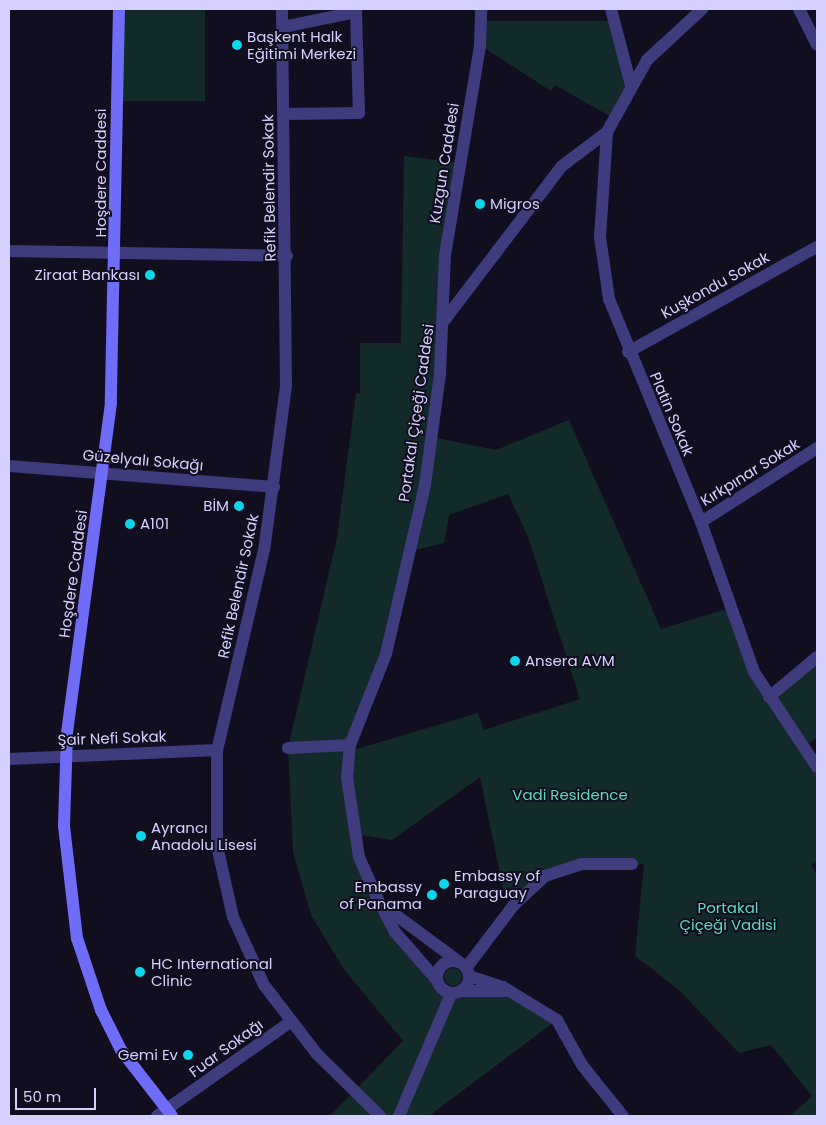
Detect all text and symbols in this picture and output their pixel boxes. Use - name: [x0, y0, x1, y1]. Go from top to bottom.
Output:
- place label: Başkent Halk Eğitimi Merkezi: [247, 27, 356, 62]
- marker: Başkent Halk Eğitimi Merkezi: [231, 39, 243, 51]
- street label: Kuzgun Caddesi: [426, 102, 462, 224]
- street label: Hoşdere Caddesi: [92, 109, 110, 237]
- street label: Refik Belendir Sokak: [259, 114, 279, 262]
- place label: Migros: [490, 195, 540, 213]
- marker: Migros: [474, 198, 486, 210]
- street label: Kuşkondu Sokak: [658, 248, 772, 322]
- place label: Ziraat Bankası: [35, 266, 140, 284]
- marker: Ziraat Bankası: [144, 269, 156, 281]
- street label: Portakal Çiçeği Caddesi: [395, 323, 437, 503]
- street label: Platin Sokak: [646, 369, 698, 459]
- street label: Kırkpınar Sokak: [697, 434, 803, 510]
- street label: Güzelyalı Sokağı: [82, 446, 204, 474]
- place label: BİM: [203, 497, 229, 515]
- marker: BİM: [233, 500, 245, 512]
- street label: Hoşdere Caddesi: [55, 509, 91, 639]
- street label: Refik Belendir Sokak: [214, 512, 262, 660]
- place label: A101: [140, 515, 169, 533]
- marker: A101: [124, 518, 136, 530]
- place label: Ansera AVM: [525, 652, 615, 670]
- marker: Ansera AVM: [509, 655, 521, 667]
- street label: Şair Nefi Sokak: [57, 727, 167, 749]
- park label: Vadi Residence: [512, 786, 628, 804]
- place label: Ayrancı Anadolu Lisesi: [151, 818, 257, 853]
- marker: Ayrancı Anadolu Lisesi: [135, 830, 147, 842]
- place label: Embassy of Paraguay: [454, 866, 540, 901]
- place label: Embassy of Panama: [339, 877, 422, 912]
- marker: Embassy of Paraguay: [438, 878, 450, 890]
- marker: Embassy of Panama: [426, 889, 438, 901]
- park label: Portakal Çiçeği Vadisi: [679, 898, 777, 933]
- place label: HC International Clinic: [151, 954, 273, 989]
- marker: HC International Clinic: [133, 965, 147, 979]
- street label: Fuar Sokağı: [186, 1015, 266, 1081]
- place label: Gemi Ev: [118, 1046, 178, 1064]
- marker: Gemi Ev: [182, 1049, 194, 1061]
- scale bar: [18, 1078, 99, 1110]
- text: 50 m: [23, 1086, 61, 1107]

